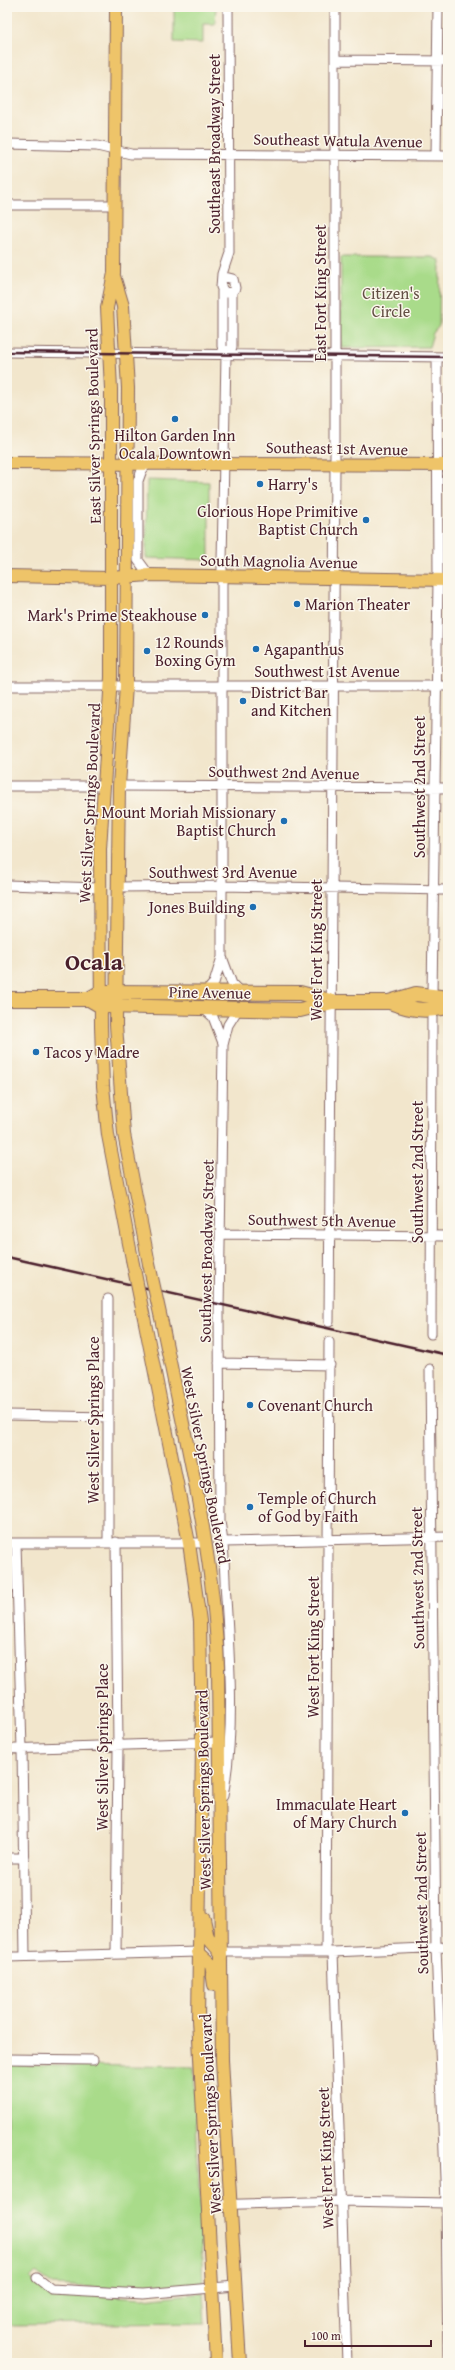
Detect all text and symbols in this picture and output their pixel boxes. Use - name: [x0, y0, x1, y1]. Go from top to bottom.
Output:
- street label: Southeast Broadway Street: [202, 54, 226, 234]
- street label: Southeast Watula Avenue: [253, 127, 423, 153]
- street label: East Fort King Street: [308, 224, 332, 362]
- park label: Citizen's Circle: [362, 281, 420, 323]
- street label: East Silver Springs Boulevard: [79, 328, 107, 524]
- marker: Hilton Garden Inn Ocala Downtown: [170, 414, 180, 424]
- place label: Hilton Garden Inn Ocala Downtown: [115, 423, 235, 465]
- street label: Southeast 1st Avenue: [266, 435, 408, 461]
- place label: Harry's: [268, 472, 318, 496]
- marker: Harry's: [255, 479, 265, 489]
- place label: Glorious Hope Primitive Baptist Church: [197, 499, 358, 541]
- marker: Glorious Hope Primitive Baptist Church: [361, 515, 371, 525]
- street label: South Magnolia Avenue: [200, 548, 358, 574]
- place label: Marion Theater: [305, 592, 411, 616]
- marker: Marion Theater: [292, 599, 302, 609]
- place label: Mark's Prime Steakhouse: [28, 603, 197, 627]
- marker: Mark's Prime Steakhouse: [200, 610, 210, 620]
- place label: 12 Rounds Boxing Gym: [155, 630, 236, 672]
- place label: Agapanthus: [264, 637, 344, 661]
- marker: Agapanthus: [251, 644, 261, 654]
- marker: 12 Rounds Boxing Gym: [142, 646, 152, 656]
- street label: Southwest 1st Avenue: [254, 659, 400, 683]
- place label: District Bar and Kitchen: [251, 680, 332, 722]
- marker: District Bar and Kitchen: [238, 696, 248, 706]
- street label: West Silver Springs Boulevard: [72, 702, 106, 904]
- street label: Southwest 2nd Street: [407, 715, 431, 858]
- street label: Southwest 2nd Avenue: [208, 759, 360, 785]
- place label: Mount Moriah Missionary Baptist Church: [101, 800, 276, 842]
- marker: Mount Moriah Missionary Baptist Church: [279, 816, 289, 826]
- street label: Southwest 3rd Avenue: [149, 860, 297, 884]
- street label: West Fort King Street: [304, 879, 328, 1021]
- place label: Jones Building: [147, 895, 245, 919]
- marker: Jones Building: [248, 902, 258, 912]
- district label: Ocala: [65, 944, 124, 979]
- street label: Pine Avenue: [169, 979, 251, 1005]
- place label: Tacos y Madre: [44, 1040, 140, 1064]
- marker: Tacos y Madre: [31, 1047, 41, 1057]
- street label: Southwest 2nd Street: [405, 1100, 429, 1243]
- street label: Southwest Broadway Street: [192, 1159, 220, 1343]
- street label: Southwest 5th Avenue: [248, 1207, 396, 1233]
- street label: West Silver Springs Place: [81, 1336, 105, 1504]
- street label: West Silver Springs Boulevard: [175, 1364, 237, 1566]
- place label: Covenant Church: [258, 1393, 373, 1417]
- marker: Covenant Church: [245, 1400, 255, 1410]
- place label: Temple of Church of God by Faith: [258, 1486, 376, 1528]
- marker: Temple of Church of God by Faith: [245, 1502, 255, 1512]
- street label: Southwest 2nd Street: [404, 1506, 430, 1649]
- street label: West Fort King Street: [301, 1576, 325, 1718]
- street label: West Silver Springs Place: [90, 1663, 114, 1831]
- street label: West Silver Springs Boulevard: [189, 1689, 217, 1890]
- place label: Immaculate Heart of Mary Church: [276, 1792, 397, 1834]
- marker: Immaculate Heart of Mary Church: [400, 1808, 410, 1818]
- street label: Southwest 2nd Street: [408, 1831, 434, 1974]
- street label: West Silver Springs Boulevard: [193, 2013, 227, 2215]
- street label: West Fort King Street: [311, 2086, 339, 2229]
- scale bar: [305, 2322, 431, 2348]
- text: 100 m: [311, 2327, 341, 2344]

